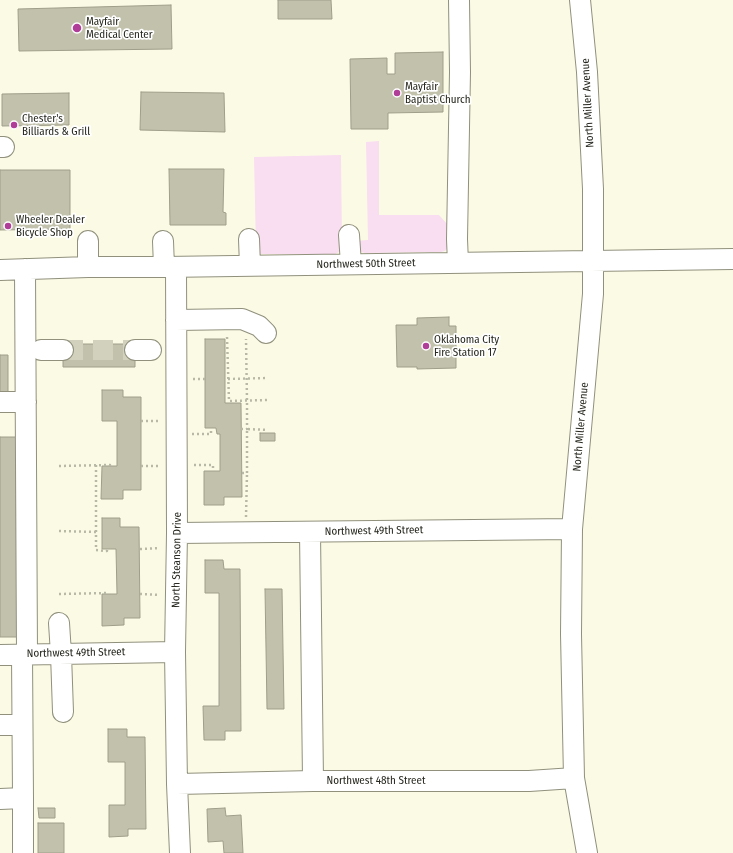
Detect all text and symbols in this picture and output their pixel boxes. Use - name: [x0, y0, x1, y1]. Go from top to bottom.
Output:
- place label: Mayfair Medical Center: [86, 15, 153, 41]
- marker: Mayfair Medical Center: [71, 22, 83, 34]
- street label: North Miller Avenue: [579, 58, 597, 148]
- place label: Mayfair Baptist Church: [405, 80, 471, 106]
- marker: Mayfair Baptist Church: [392, 88, 402, 98]
- place label: Chester's Billiards & Grill: [22, 112, 90, 138]
- marker: Chester's Billiards & Grill: [9, 120, 19, 130]
- place label: Wheeler Dealer Bicycle Shop: [16, 213, 85, 239]
- marker: Wheeler Dealer Bicycle Shop: [3, 221, 13, 231]
- street label: Northwest 50th Street: [316, 257, 416, 271]
- place label: Oklahoma City Fire Station 17: [434, 333, 499, 359]
- marker: Oklahoma City Fire Station 17: [421, 341, 431, 351]
- street label: North Miller Avenue: [571, 382, 591, 472]
- street label: North Steanson Drive: [170, 512, 184, 608]
- street label: Northwest 49th Street: [325, 524, 423, 538]
- street label: Northwest 49th Street: [27, 646, 125, 660]
- street label: Northwest 48th Street: [326, 774, 426, 788]

